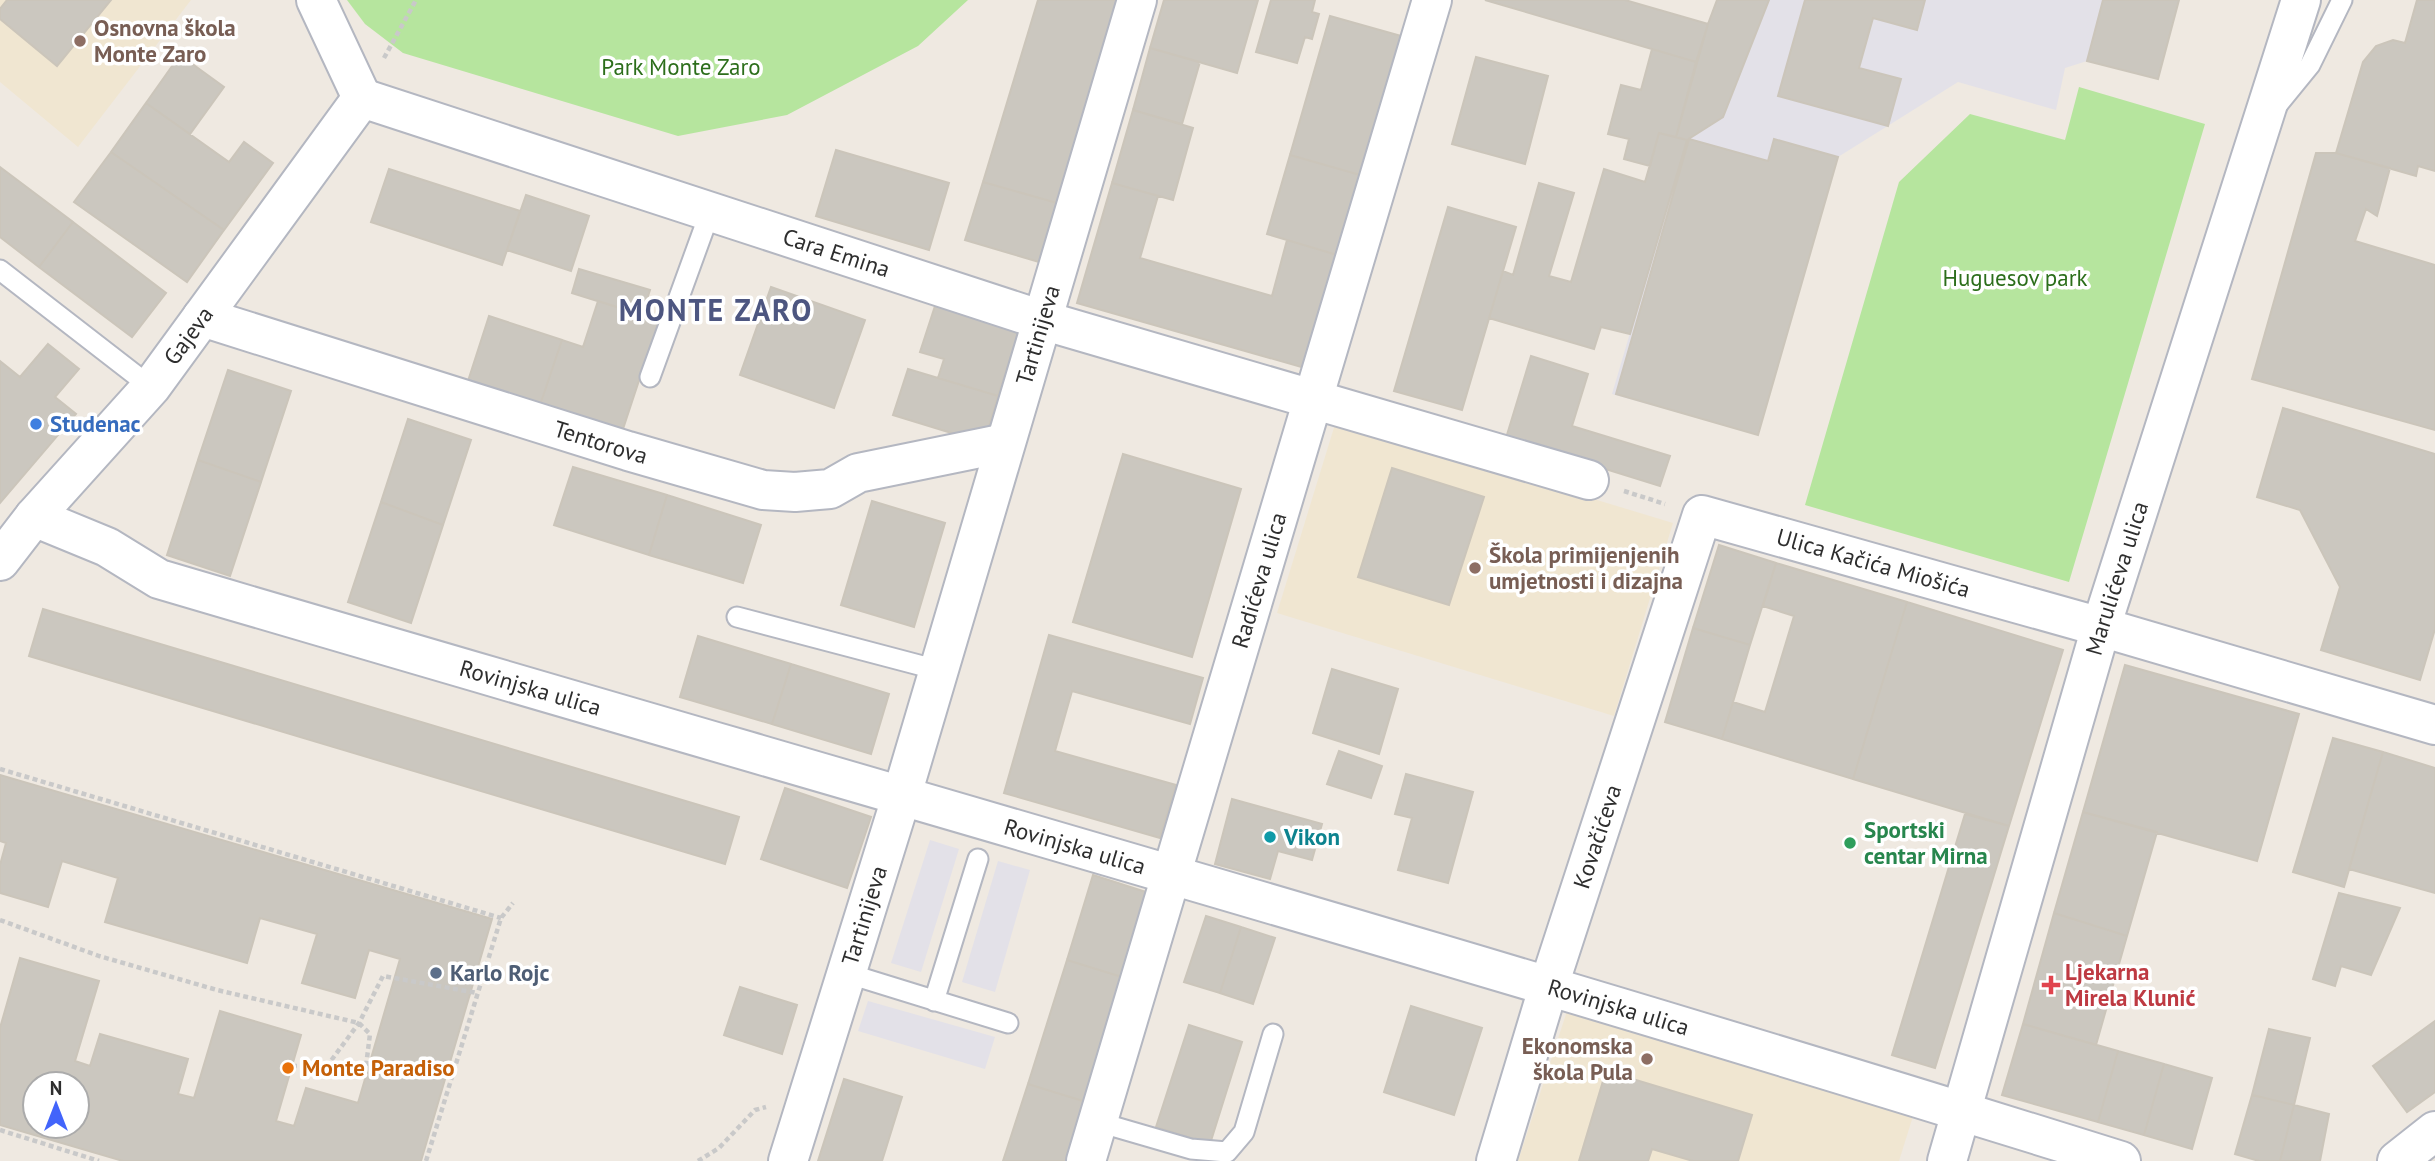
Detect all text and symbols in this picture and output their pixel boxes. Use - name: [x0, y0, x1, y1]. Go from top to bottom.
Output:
- place label: Osnovna škola Monte Zaro: [94, 13, 236, 68]
- marker: Osnovna škola Monte Zaro: [72, 33, 88, 49]
- park label: Park Monte Zaro: [601, 52, 761, 81]
- street label: Cara Emina: [779, 221, 894, 283]
- park label: Huguesov park: [1942, 263, 2088, 292]
- street label: Tartinijeva: [1009, 281, 1066, 388]
- district label: MONTE ZARO: [619, 290, 813, 329]
- street label: Gajeva: [157, 300, 219, 370]
- place label: Studenac: [50, 409, 141, 438]
- street label: Tentorova: [551, 414, 651, 470]
- marker: Studenac: [28, 416, 44, 432]
- street label: Marulićeva ulica: [2079, 498, 2154, 658]
- street label: Radićeva ulica: [1225, 509, 1293, 651]
- street label: Ulica Kačića Miošića: [1773, 522, 1973, 604]
- place label: Škola primijenjenih umjetnosti i dizajna: [1489, 540, 1683, 595]
- marker: Škola primijenjenih umjetnosti i dizajna: [1467, 560, 1483, 576]
- street label: Rovinjska ulica: [456, 653, 605, 722]
- street label: Kovačićeva: [1566, 781, 1627, 892]
- street label: Rovinjska ulica: [1001, 812, 1149, 880]
- place label: Sportski centar Mirna: [1864, 815, 1988, 870]
- place label: Vikon: [1283, 822, 1340, 851]
- marker: Vikon: [1262, 829, 1278, 845]
- marker: Sportski centar Mirna: [1842, 835, 1858, 851]
- street label: Tartinijeva: [835, 862, 893, 969]
- place label: Ljekarna Mirela Klunić: [2065, 957, 2195, 1012]
- place label: Karlo Rojc: [450, 958, 549, 987]
- marker: Karlo Rojc: [428, 965, 444, 981]
- street label: Rovinjska ulica: [1545, 972, 1693, 1042]
- marker: Ljekarna Mirela Klunić: [2043, 977, 2059, 993]
- place label: Ekonomska škola Pula: [1522, 1031, 1633, 1086]
- marker: Ekonomska škola Pula: [1639, 1051, 1655, 1067]
- place label: Monte Paradiso: [302, 1053, 455, 1082]
- marker: Monte Paradiso: [280, 1060, 296, 1076]
- north arrow: [21, 1070, 91, 1140]
- text: N: [50, 1076, 62, 1100]

